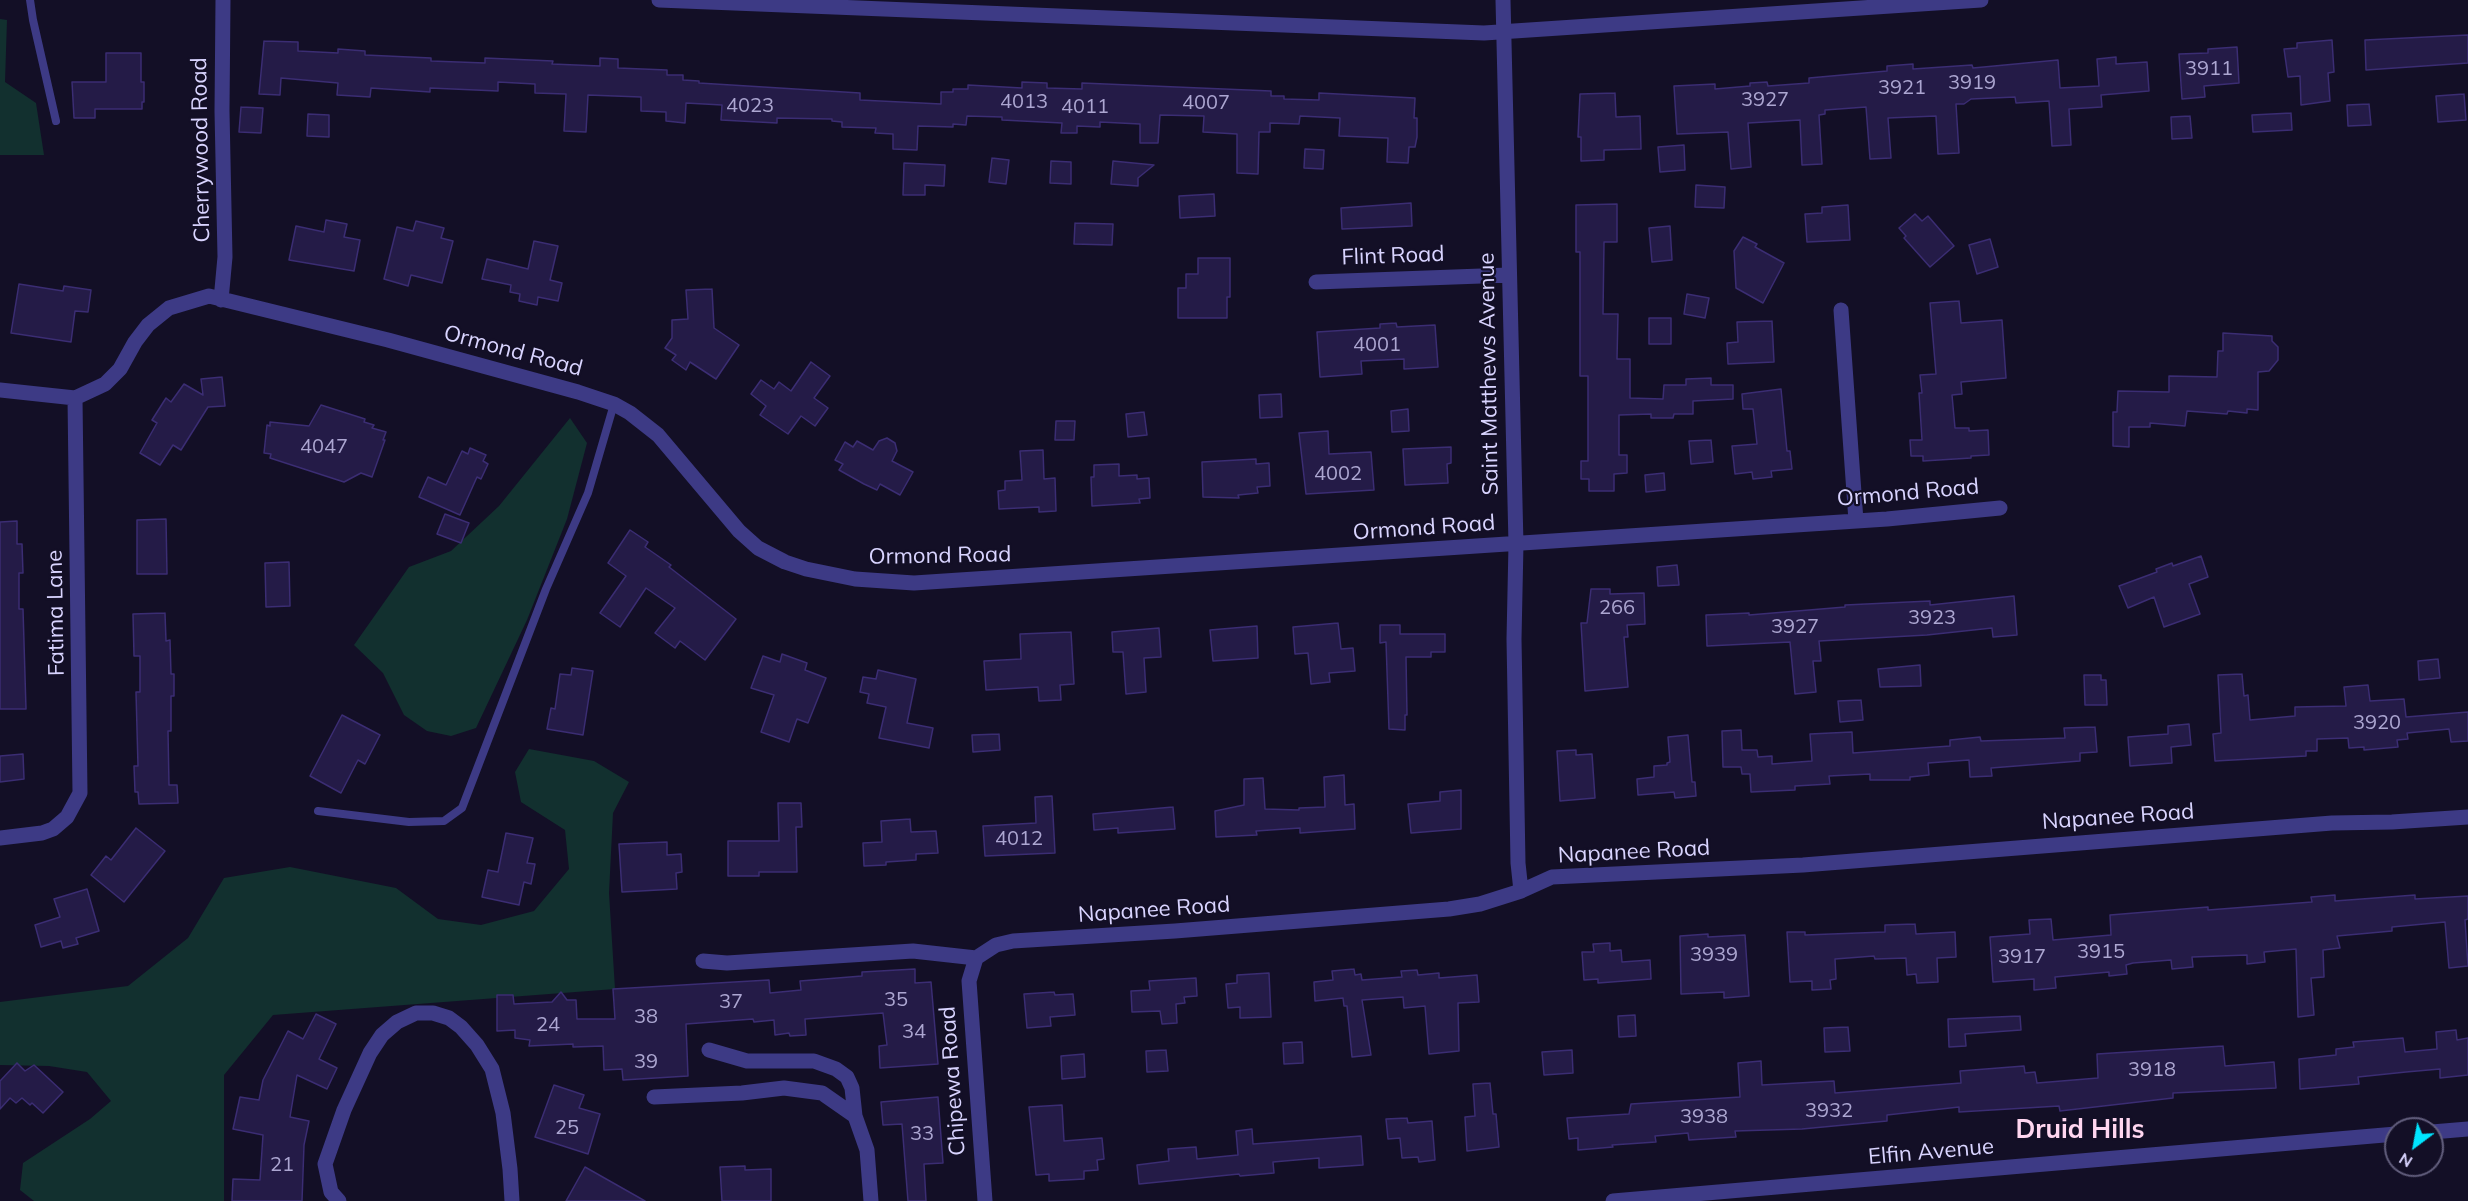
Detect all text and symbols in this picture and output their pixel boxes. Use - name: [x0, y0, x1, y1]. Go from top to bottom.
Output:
- street label: Cherrywood Road: [186, 57, 216, 243]
- house number: 3911: [2185, 57, 2233, 81]
- house number: 3919: [1948, 71, 1996, 95]
- house number: 3921: [1878, 76, 1926, 100]
- house number: 3927: [1741, 88, 1789, 112]
- house number: 4013: [1000, 90, 1048, 114]
- house number: 4007: [1182, 91, 1230, 115]
- house number: 4023: [726, 94, 774, 118]
- house number: 4011: [1061, 95, 1109, 119]
- street label: Flint Road: [1341, 241, 1445, 271]
- street label: Saint Matthews Avenue: [1474, 253, 1504, 495]
- street label: Ormond Road: [441, 320, 585, 382]
- house number: 4001: [1353, 333, 1401, 357]
- house number: 4047: [300, 435, 348, 459]
- house number: 4002: [1314, 462, 1362, 486]
- street label: Ormond Road: [1836, 474, 1980, 512]
- street label: Ormond Road: [1352, 510, 1496, 546]
- street label: Ormond Road: [868, 542, 1012, 570]
- street label: Fatima Lane: [42, 550, 70, 676]
- house number: 266: [1599, 596, 1635, 620]
- house number: 3923: [1908, 606, 1956, 630]
- house number: 3927: [1771, 615, 1819, 639]
- house number: 3920: [2353, 711, 2401, 735]
- street label: Napanee Road: [2041, 799, 2195, 835]
- house number: 4012: [995, 827, 1043, 851]
- street label: Napanee Road: [1557, 835, 1711, 869]
- street label: Napanee Road: [1077, 892, 1231, 928]
- house number: 3915: [2077, 940, 2125, 964]
- house number: 3939: [1690, 943, 1738, 967]
- house number: 3917: [1998, 945, 2046, 969]
- house number: 35: [884, 988, 908, 1012]
- house number: 37: [719, 990, 743, 1014]
- house number: 38: [634, 1005, 658, 1029]
- street label: Chipewa Road: [935, 1005, 971, 1157]
- house number: 24: [536, 1013, 560, 1037]
- house number: 34: [902, 1020, 926, 1044]
- house number: 39: [634, 1050, 658, 1074]
- house number: 3918: [2128, 1058, 2176, 1082]
- house number: 3932: [1805, 1099, 1853, 1123]
- house number: 3938: [1680, 1105, 1728, 1129]
- district label: Druid Hills: [2015, 1114, 2145, 1146]
- house number: 25: [555, 1116, 579, 1140]
- north arrow: [2384, 1117, 2444, 1177]
- house number: 33: [910, 1122, 934, 1146]
- street label: Elfin Avenue: [1867, 1133, 1995, 1171]
- text: N: [2395, 1149, 2416, 1172]
- house number: 21: [270, 1153, 294, 1177]

